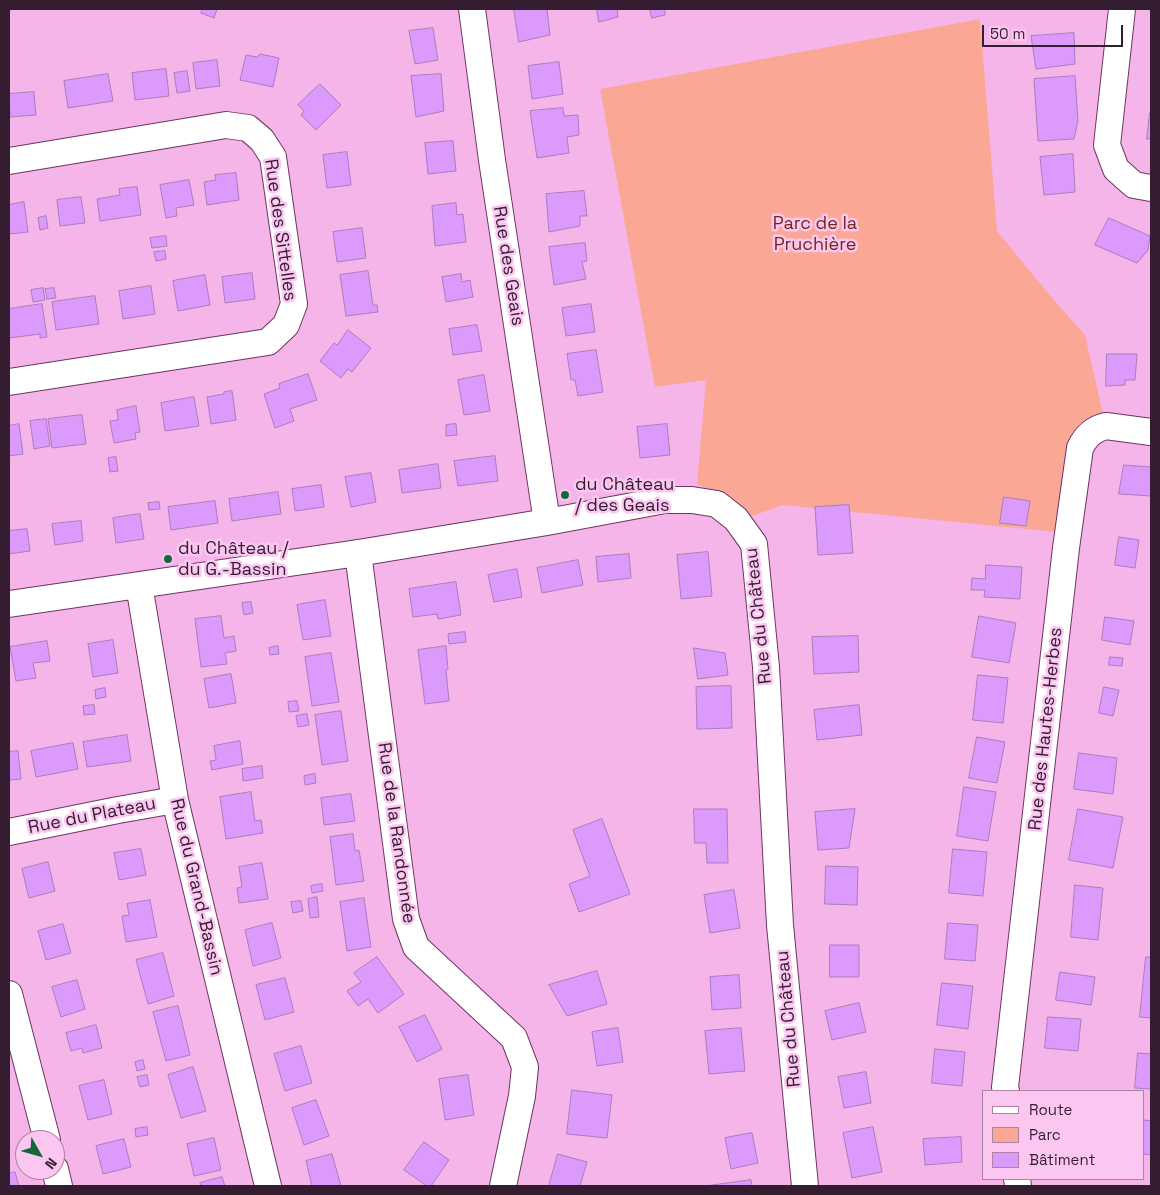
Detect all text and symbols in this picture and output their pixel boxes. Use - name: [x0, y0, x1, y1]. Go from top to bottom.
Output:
- scale bar: [985, 15, 1126, 47]
- text: 50 m: [990, 24, 1025, 43]
- street label: Rue des Sittelles: [259, 158, 301, 302]
- street label: Rue des Geais: [488, 205, 528, 327]
- park label: Parc de la Pruchière: [773, 213, 857, 255]
- place label: du Château / des Geais: [575, 474, 674, 516]
- marker: du Château / des Geais: [559, 489, 571, 501]
- place label: du Château / du G.-Bassin: [178, 538, 289, 580]
- street label: Rue du Château: [741, 547, 777, 685]
- marker: du Château / du G.-Bassin: [162, 553, 174, 565]
- street label: Rue des Hautes-Herbes: [1025, 626, 1067, 832]
- street label: Rue de la Randonnée: [373, 741, 419, 925]
- street label: Rue du Plateau: [26, 793, 158, 839]
- street label: Rue du Grand-Bassin: [165, 796, 227, 978]
- street label: Rue du Château: [772, 950, 806, 1088]
- legend: [982, 1090, 1145, 1180]
- text: Route: [1029, 1100, 1072, 1119]
- text: Parc: [1029, 1125, 1061, 1144]
- north arrow: [15, 1130, 65, 1180]
- text: Bâtiment: [1029, 1150, 1095, 1169]
- text: N: [41, 1154, 61, 1173]

